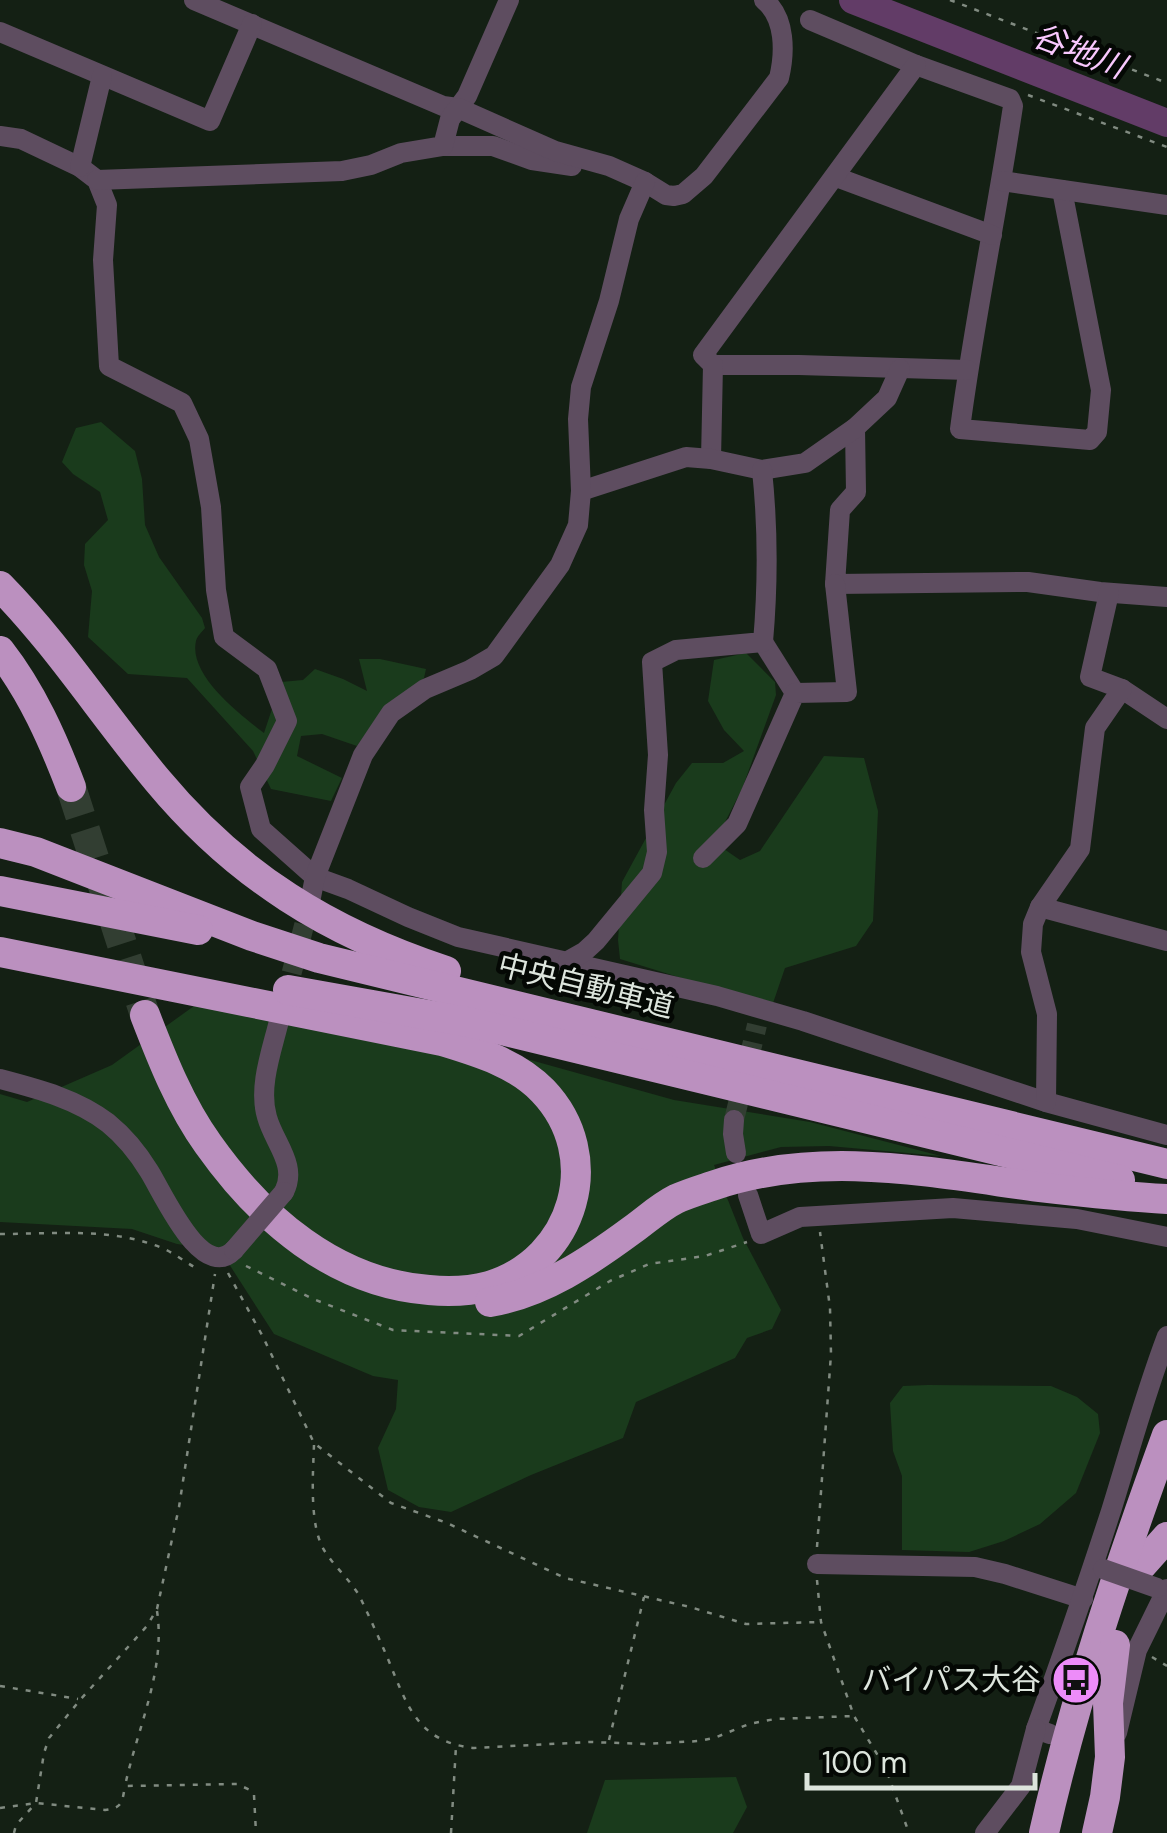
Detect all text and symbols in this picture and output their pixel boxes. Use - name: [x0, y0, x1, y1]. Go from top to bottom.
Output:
- water label: 谷地川: [1027, 14, 1134, 89]
- street label: 中央自動車道: [494, 945, 678, 1026]
- bus stop icon: バイパス大谷: [1050, 1654, 1102, 1706]
- place label: バイパス大谷: [862, 1660, 1041, 1699]
- scale bar: [807, 1728, 1034, 1790]
- text: 100 m: [822, 1743, 907, 1782]

